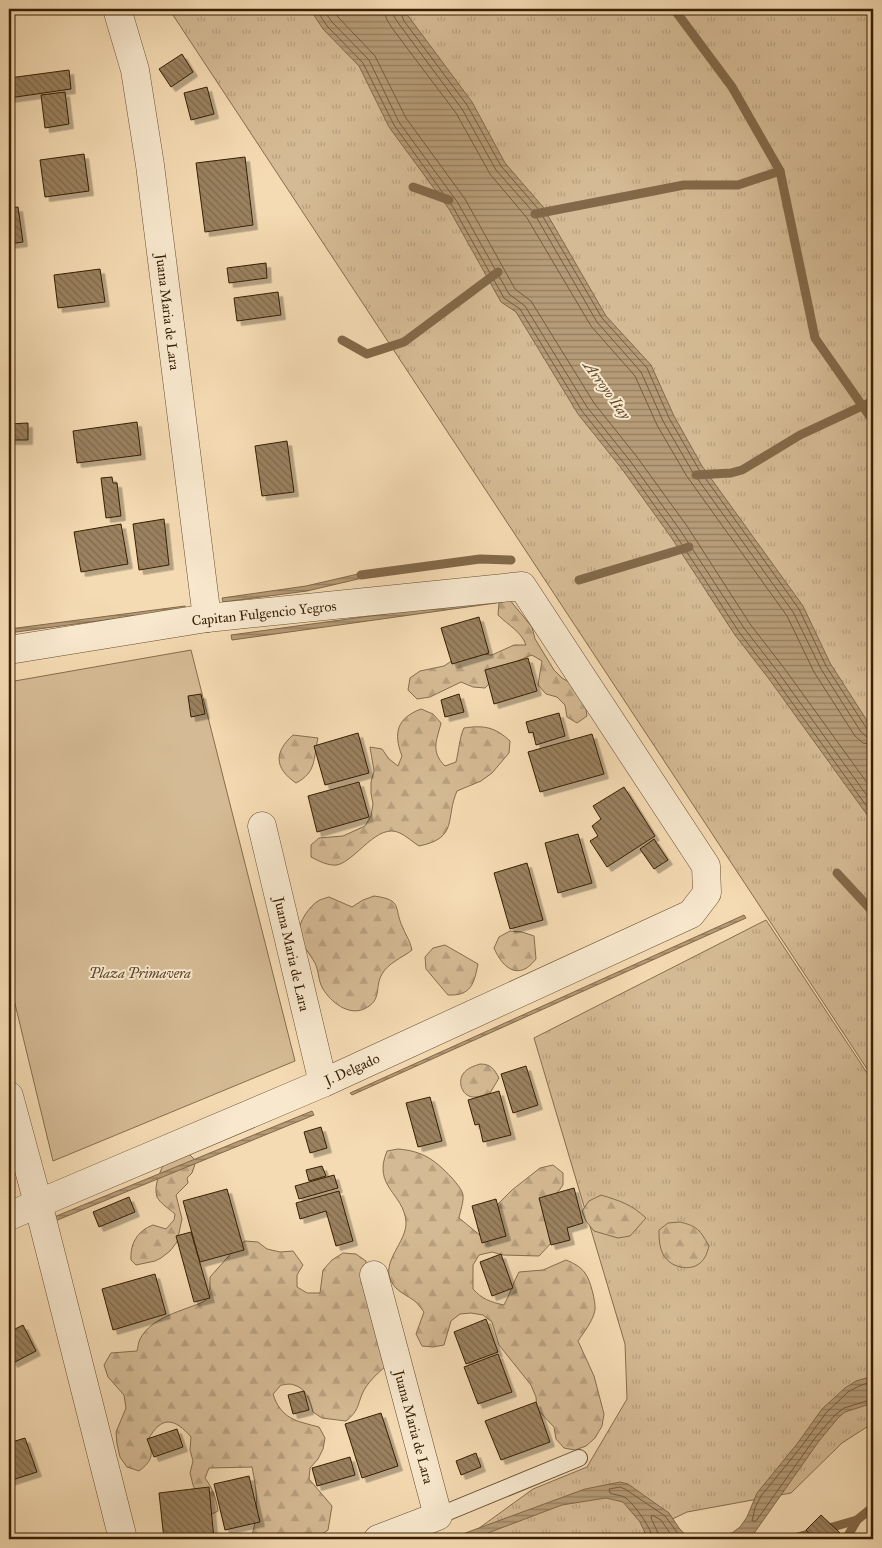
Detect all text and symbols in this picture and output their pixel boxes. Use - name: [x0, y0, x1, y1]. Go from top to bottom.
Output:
- street label: Juana Maria de Lara: [151, 251, 183, 371]
- water label: Arroyo Itay: [578, 355, 635, 424]
- street label: Capitan Fulgencio Yegros: [191, 597, 337, 630]
- street label: Juana Maria de Lara: [269, 893, 313, 1013]
- park label: Plaza Primavera: [89, 965, 191, 982]
- street label: J. Delgado: [320, 1050, 383, 1091]
- street label: Juana Maria de Lara: [389, 1367, 437, 1486]

